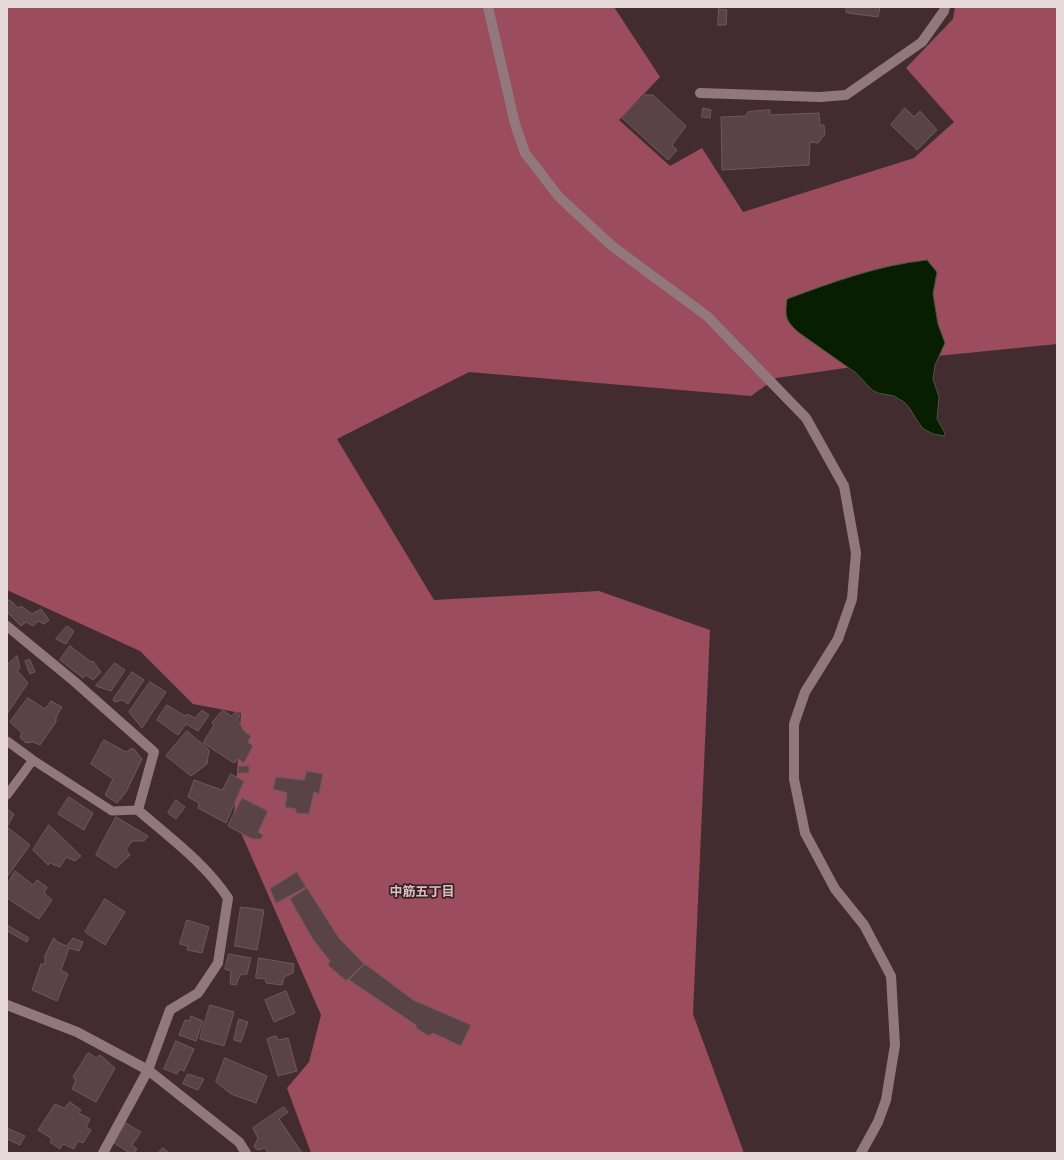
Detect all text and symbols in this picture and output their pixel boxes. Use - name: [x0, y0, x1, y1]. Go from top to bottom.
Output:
- district label: 中筋五丁目: [390, 885, 454, 901]

